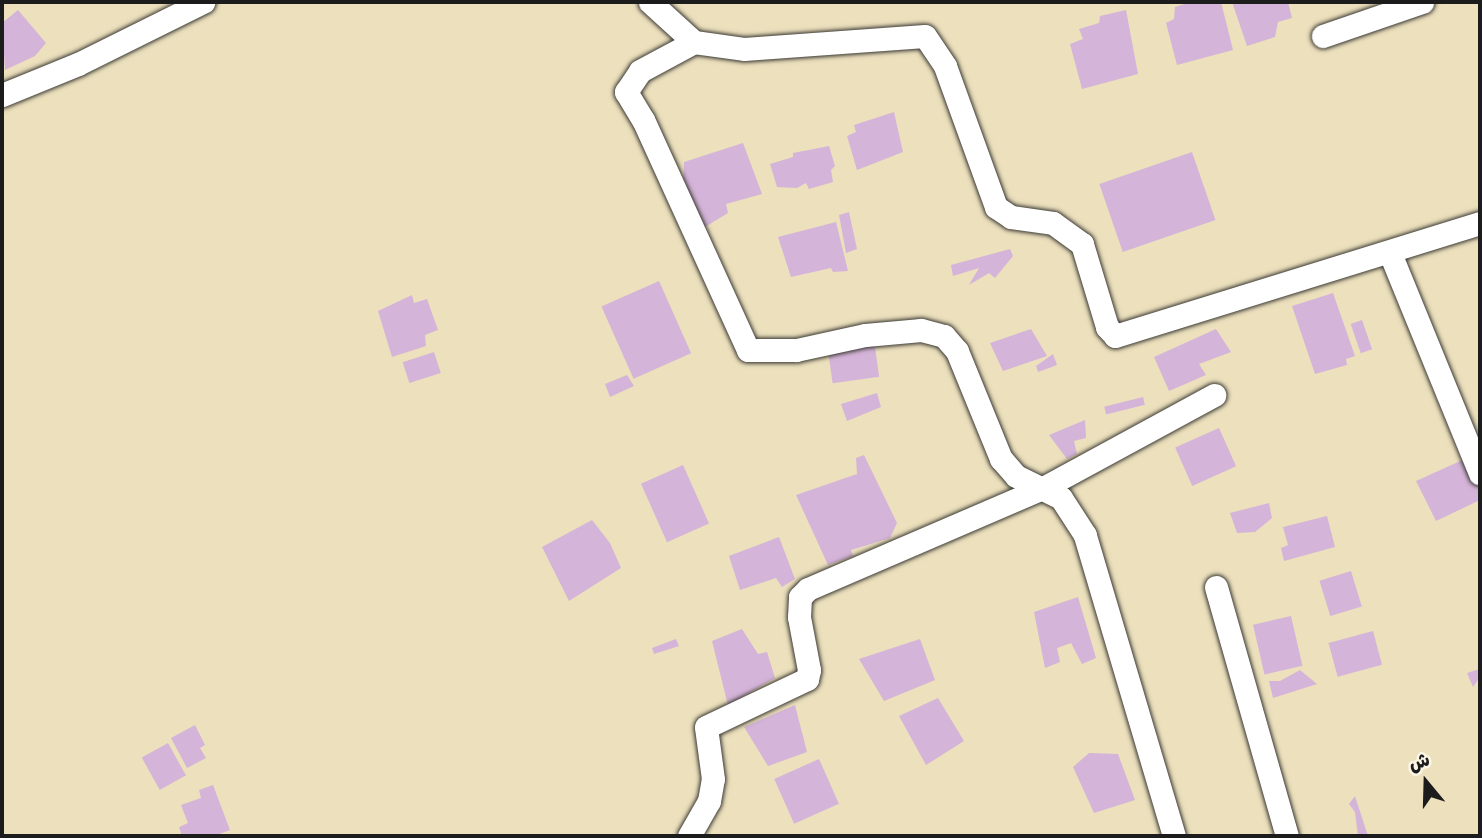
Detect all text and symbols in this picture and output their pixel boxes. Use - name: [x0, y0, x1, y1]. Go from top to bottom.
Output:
- north arrow: [1391, 747, 1461, 817]
- text: ش: [1405, 747, 1433, 777]

